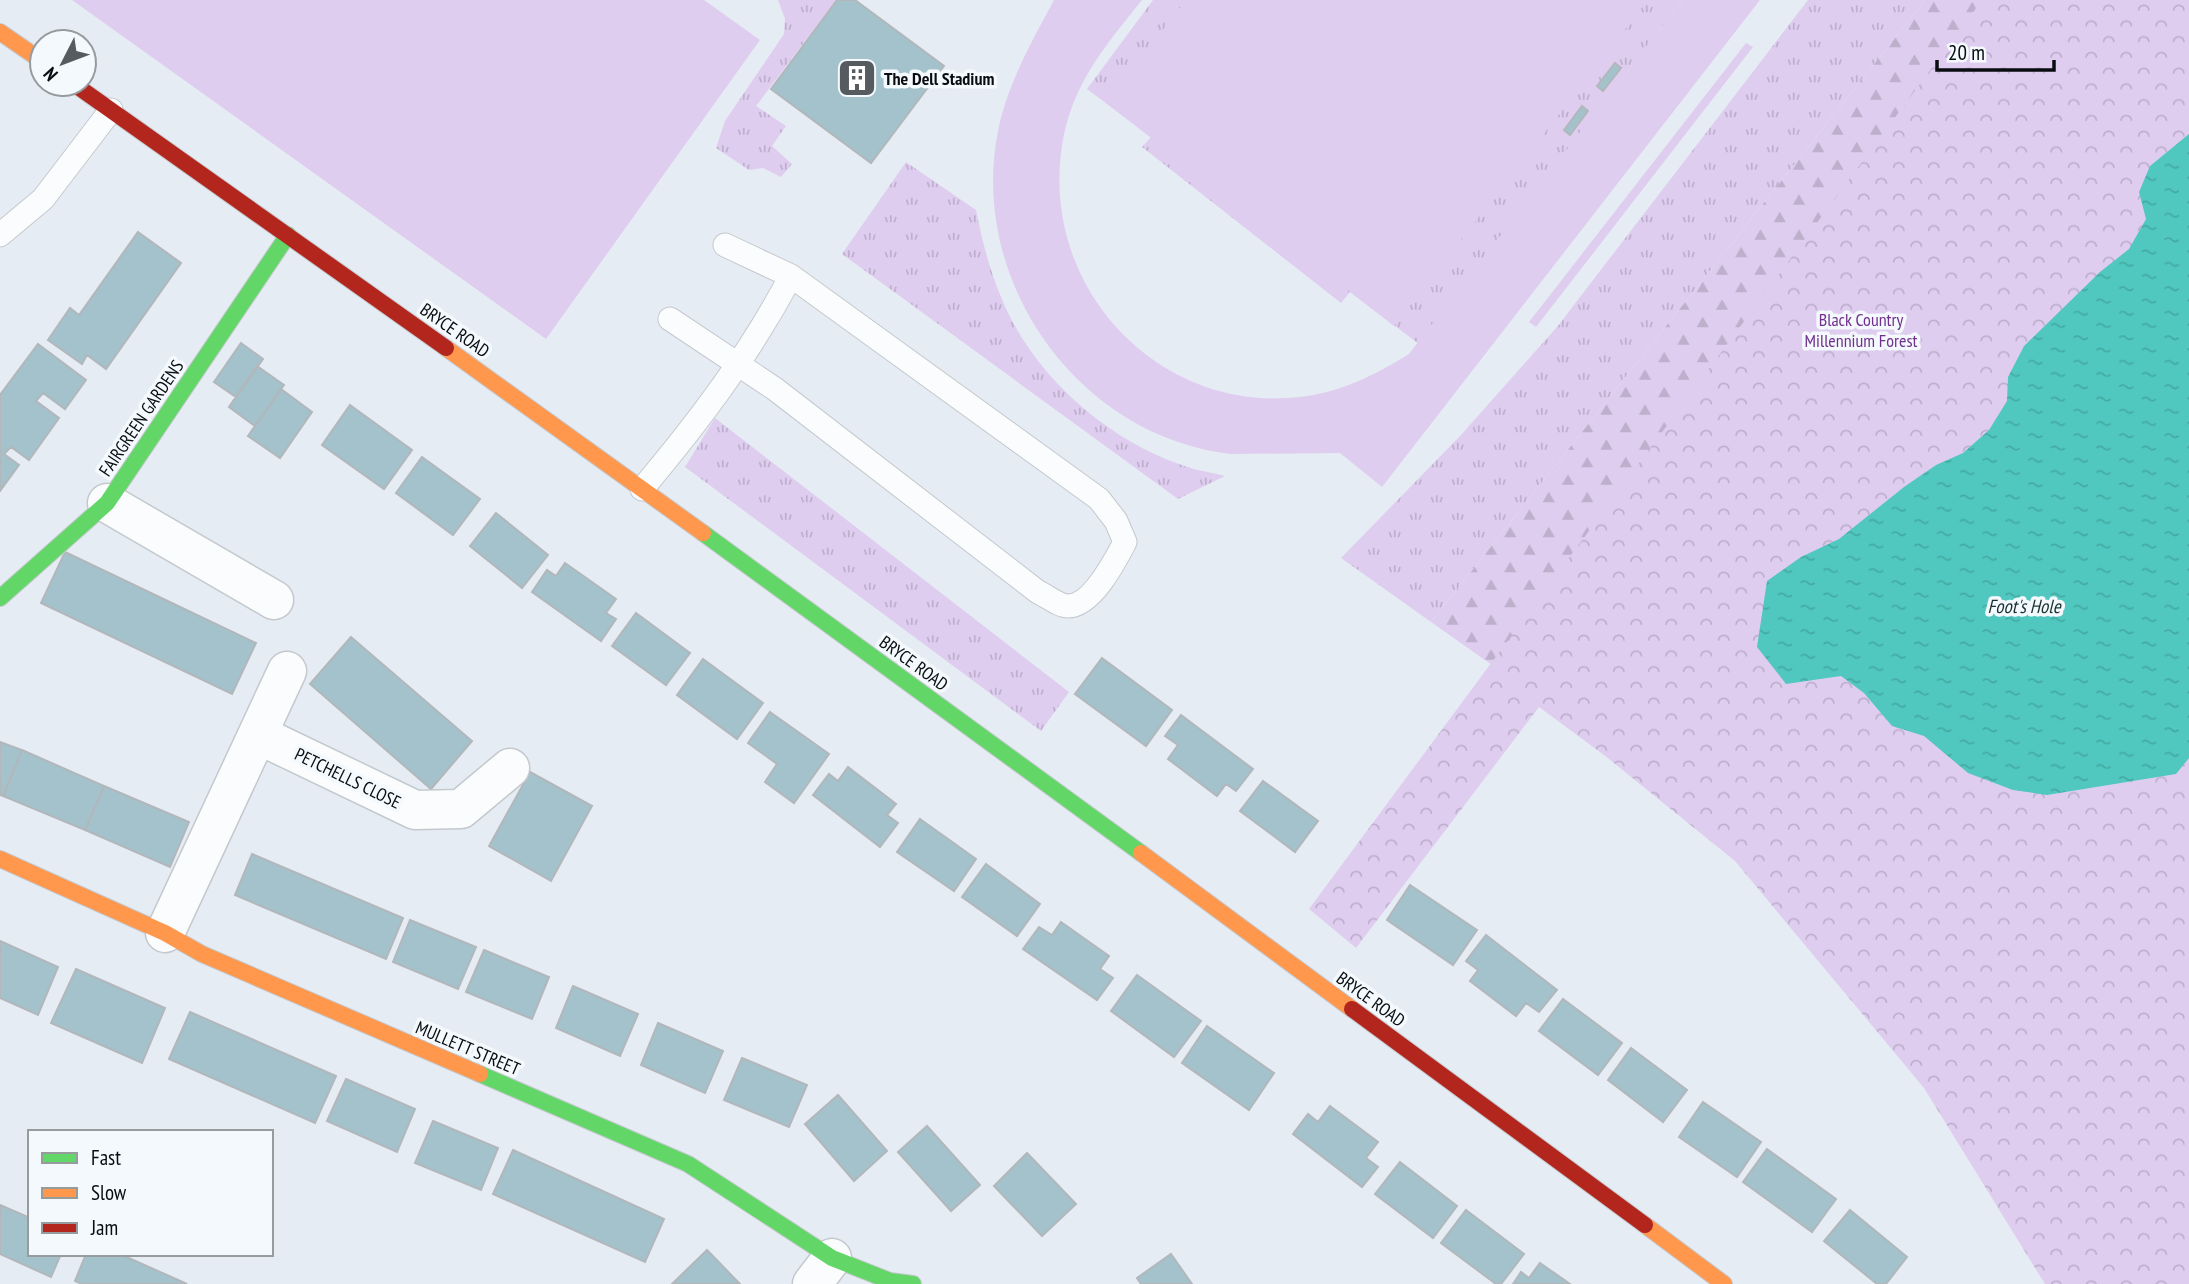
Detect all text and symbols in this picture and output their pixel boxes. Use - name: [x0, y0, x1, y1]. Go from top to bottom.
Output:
- north arrow: [28, 28, 98, 98]
- scale bar: [1937, 28, 2054, 72]
- text: 20 m: [1948, 39, 1985, 66]
- building icon: The Dell Stadium: [836, 57, 878, 99]
- text: N: [38, 63, 63, 86]
- place label: The Dell Stadium: [884, 67, 994, 90]
- street label: BRYCE ROAD: [416, 298, 494, 362]
- park label: Black Country Millennium Forest: [1805, 308, 1917, 352]
- street label: FAIRGREEN GARDENS: [94, 355, 189, 481]
- water label: Foot's Hole: [1987, 594, 2062, 618]
- street label: BRYCE ROAD: [875, 630, 953, 696]
- street label: PETCHELLS CLOSE: [291, 742, 405, 814]
- street label: BRYCE ROAD: [1332, 966, 1410, 1032]
- street label: MULLETT STREET: [412, 1016, 524, 1080]
- legend: [28, 1130, 273, 1256]
- text: Fast: [91, 1144, 121, 1171]
- text: Slow: [91, 1179, 127, 1206]
- text: Jam: [90, 1214, 118, 1241]

